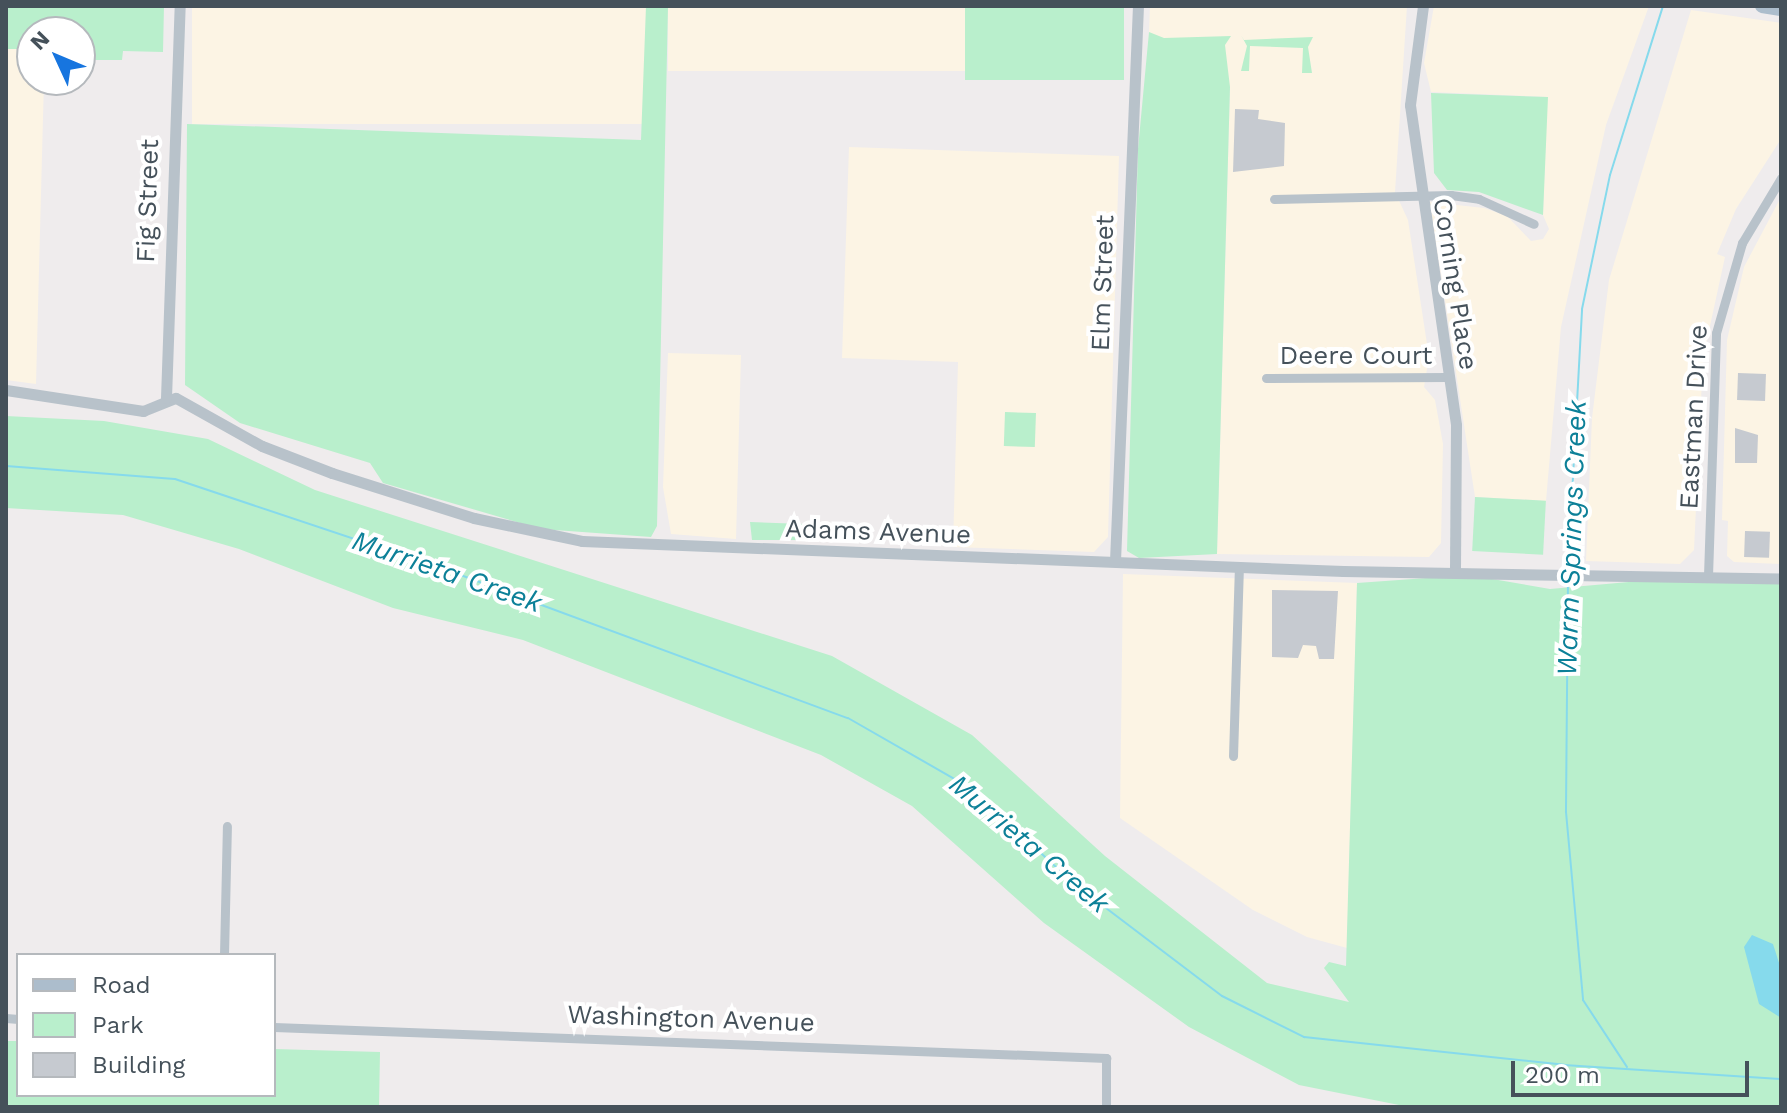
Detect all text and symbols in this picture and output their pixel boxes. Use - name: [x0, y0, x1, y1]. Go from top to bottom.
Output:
- north arrow: [16, 16, 96, 96]
- text: N: [25, 26, 54, 55]
- street label: Fig Street: [130, 139, 166, 263]
- street label: Corning Place: [1426, 196, 1484, 372]
- street label: Elm Street: [1085, 214, 1121, 352]
- street label: Eastman Drive: [1674, 324, 1714, 510]
- street label: Deere Court: [1279, 340, 1433, 372]
- water label: Warm Springs Creek: [1550, 399, 1594, 677]
- street label: Adams Avenue: [784, 513, 972, 551]
- water label: Murrieta Creek: [348, 524, 546, 620]
- water label: Murrieta Creek: [942, 767, 1116, 921]
- legend: [16, 953, 276, 1097]
- text: Road: [92, 971, 151, 999]
- street label: Washington Avenue: [566, 999, 816, 1039]
- text: Park: [92, 1011, 144, 1039]
- scale bar: [1515, 1045, 1753, 1095]
- text: Building: [92, 1051, 185, 1079]
- text: 200 m: [1525, 1061, 1600, 1089]

